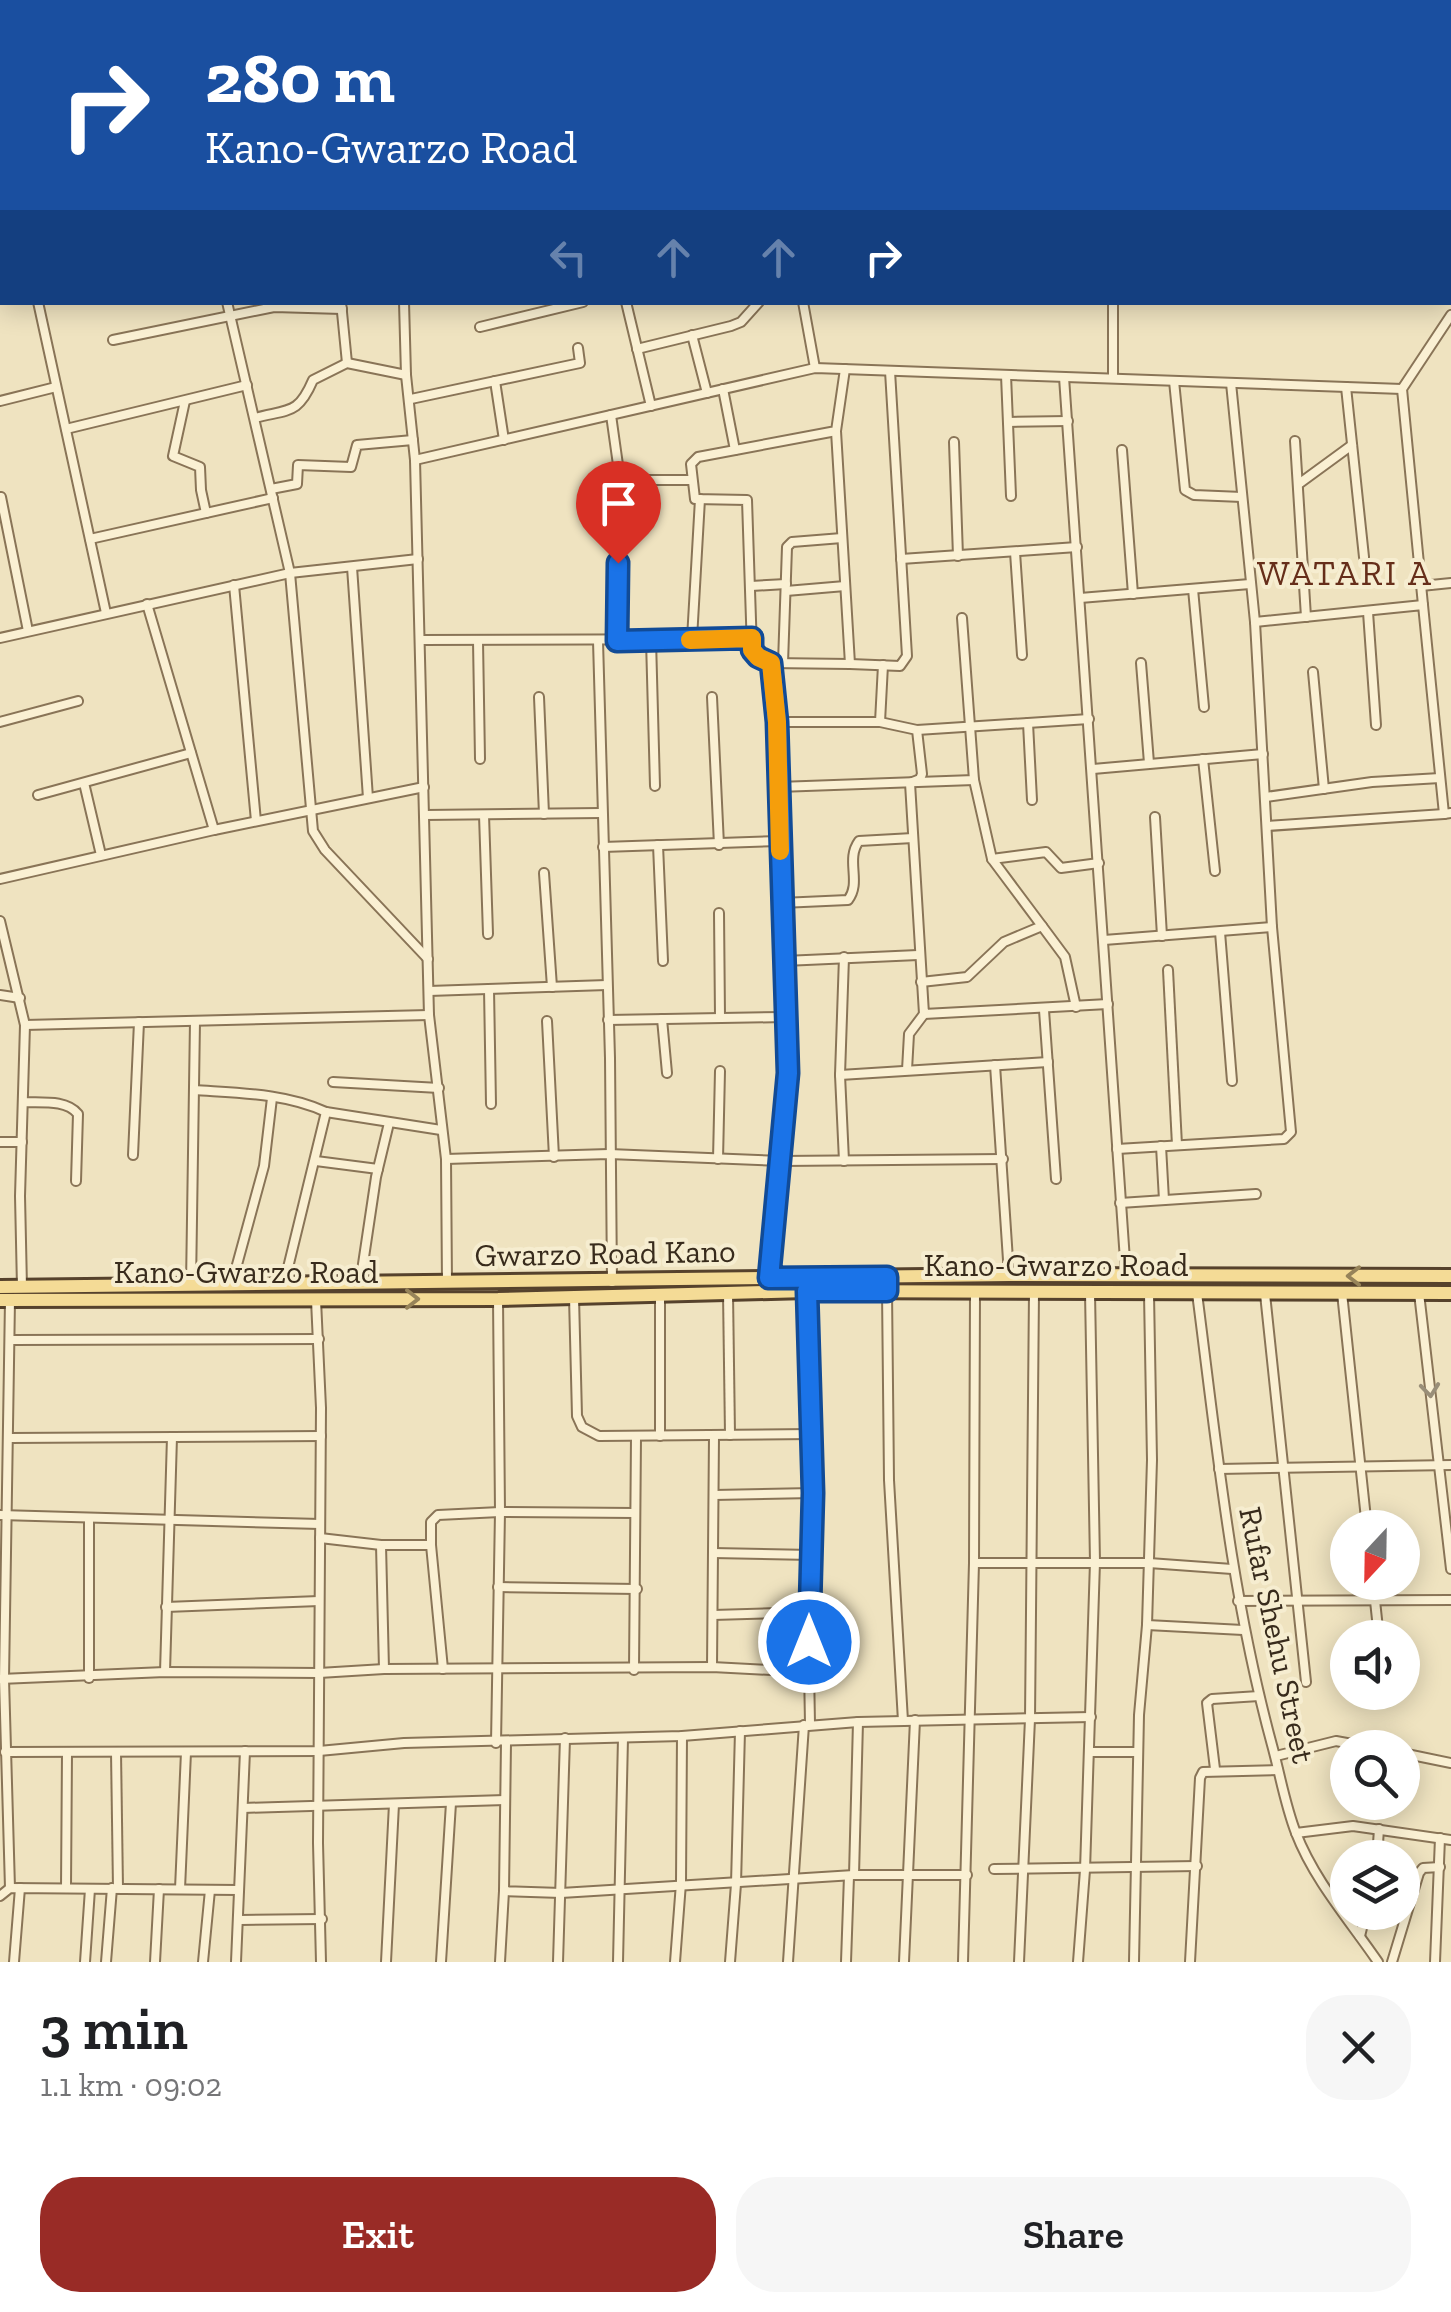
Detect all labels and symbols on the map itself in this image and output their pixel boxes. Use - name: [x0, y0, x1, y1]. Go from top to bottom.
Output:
- pin: [576, 461, 661, 564]
- district label: WATARI A: [1257, 552, 1433, 594]
- street label: Gwarzo Road Kano: [474, 1232, 736, 1274]
- street label: Kano-Gwarzo Road: [924, 1246, 1189, 1284]
- street label: Kano-Gwarzo Road: [114, 1253, 379, 1291]
- one-way arrow: [1345, 1266, 1361, 1287]
- one-way arrow: [406, 1288, 421, 1310]
- one-way arrow: [1418, 1382, 1440, 1398]
- street label: Rufar Shehu Street: [1231, 1503, 1323, 1767]
- north arrow: [1330, 1510, 1420, 1600]
- position arrow: [757, 1590, 861, 1694]

